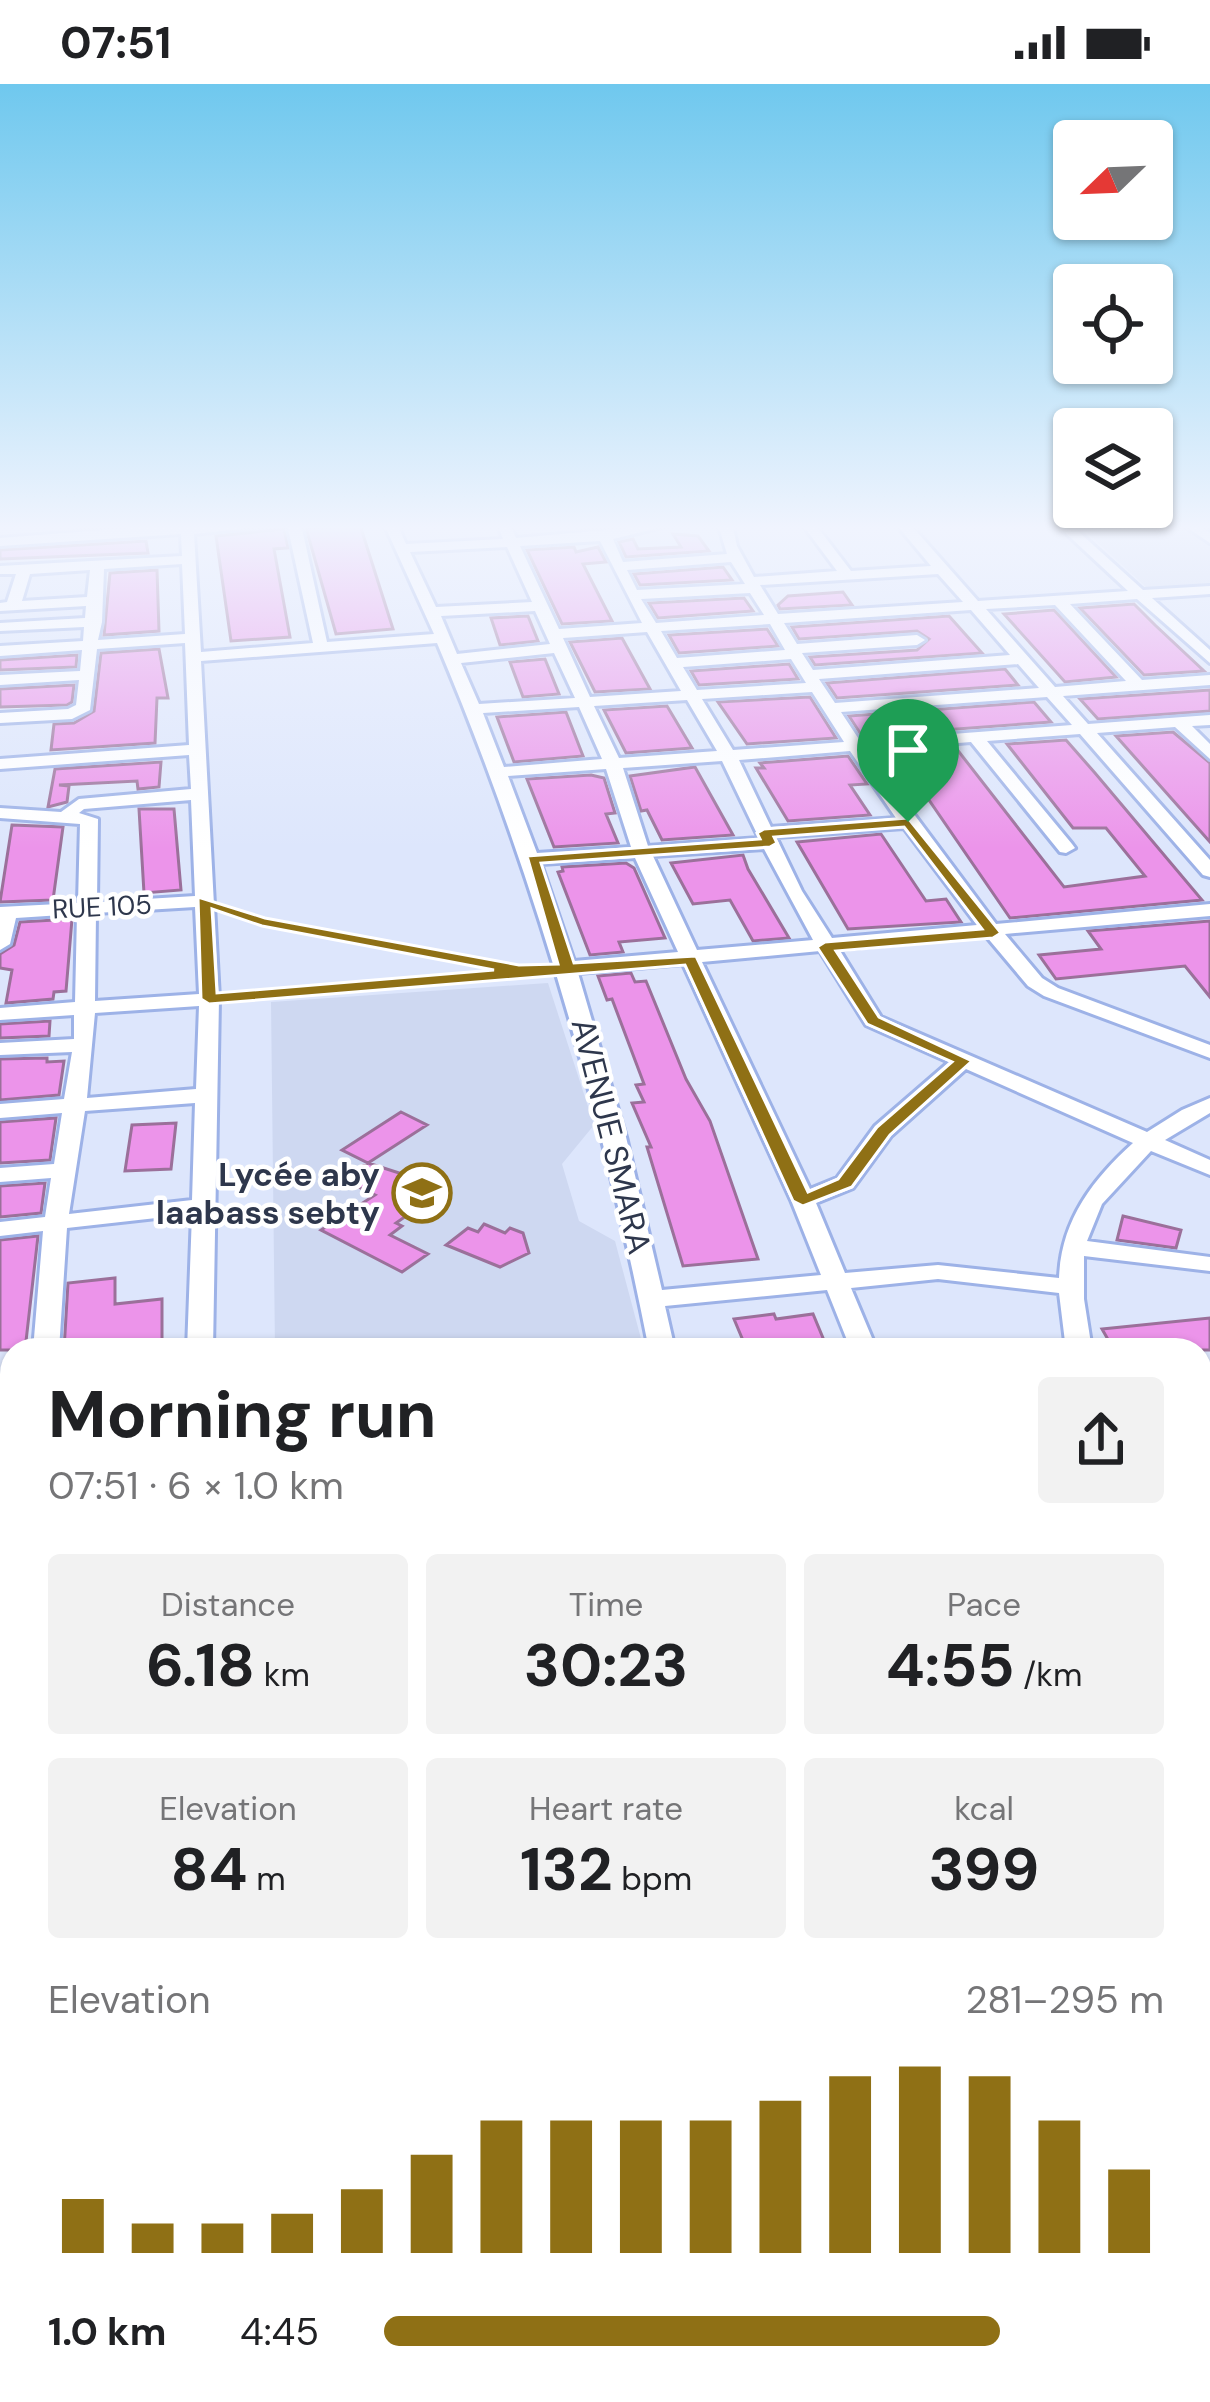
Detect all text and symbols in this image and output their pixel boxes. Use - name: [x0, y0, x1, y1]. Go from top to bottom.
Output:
- text: 07:51: [60, 13, 171, 72]
- north arrow: [1053, 120, 1173, 240]
- map controls: [1053, 120, 1173, 528]
- button: locate: [1053, 264, 1173, 384]
- button: layers: [1053, 408, 1173, 528]
- pin: [857, 699, 959, 822]
- icon: arrive: [875, 717, 941, 783]
- street label: RUE 105: [51, 886, 153, 927]
- street label: AVENUE SMARA: [561, 1014, 662, 1259]
- place label: Lycée aby laabass sebty: [156, 1153, 380, 1234]
- school or university icon: Lycée aby laabass sebty: [391, 1162, 453, 1224]
- text: Morning run: [48, 1372, 436, 1457]
- button: share: [1038, 1377, 1164, 1503]
- text: 07:51 · 6 × 1.0 km: [48, 1460, 344, 1511]
- text: Distance: [161, 1583, 295, 1626]
- text: Time: [569, 1583, 643, 1626]
- text: Pace: [947, 1583, 1021, 1626]
- text: 6.18: [146, 1626, 255, 1705]
- text: 30:23: [524, 1626, 688, 1705]
- text: 4:55: [886, 1626, 1015, 1705]
- text: km: [255, 1653, 310, 1696]
- text: /km: [1015, 1653, 1082, 1696]
- text: Elevation: [159, 1787, 297, 1830]
- text: Heart rate: [529, 1787, 683, 1830]
- text: kcal: [954, 1787, 1014, 1830]
- text: 84: [170, 1830, 247, 1909]
- text: 132: [520, 1830, 613, 1909]
- text: 399: [929, 1830, 1039, 1909]
- text: m: [247, 1857, 286, 1900]
- text: bpm: [613, 1857, 692, 1900]
- text: Elevation: [48, 1974, 211, 2025]
- text: 281–295 m: [966, 1974, 1164, 2025]
- text: 1.0 km: [48, 2306, 166, 2357]
- text: 4:45: [240, 2306, 319, 2357]

